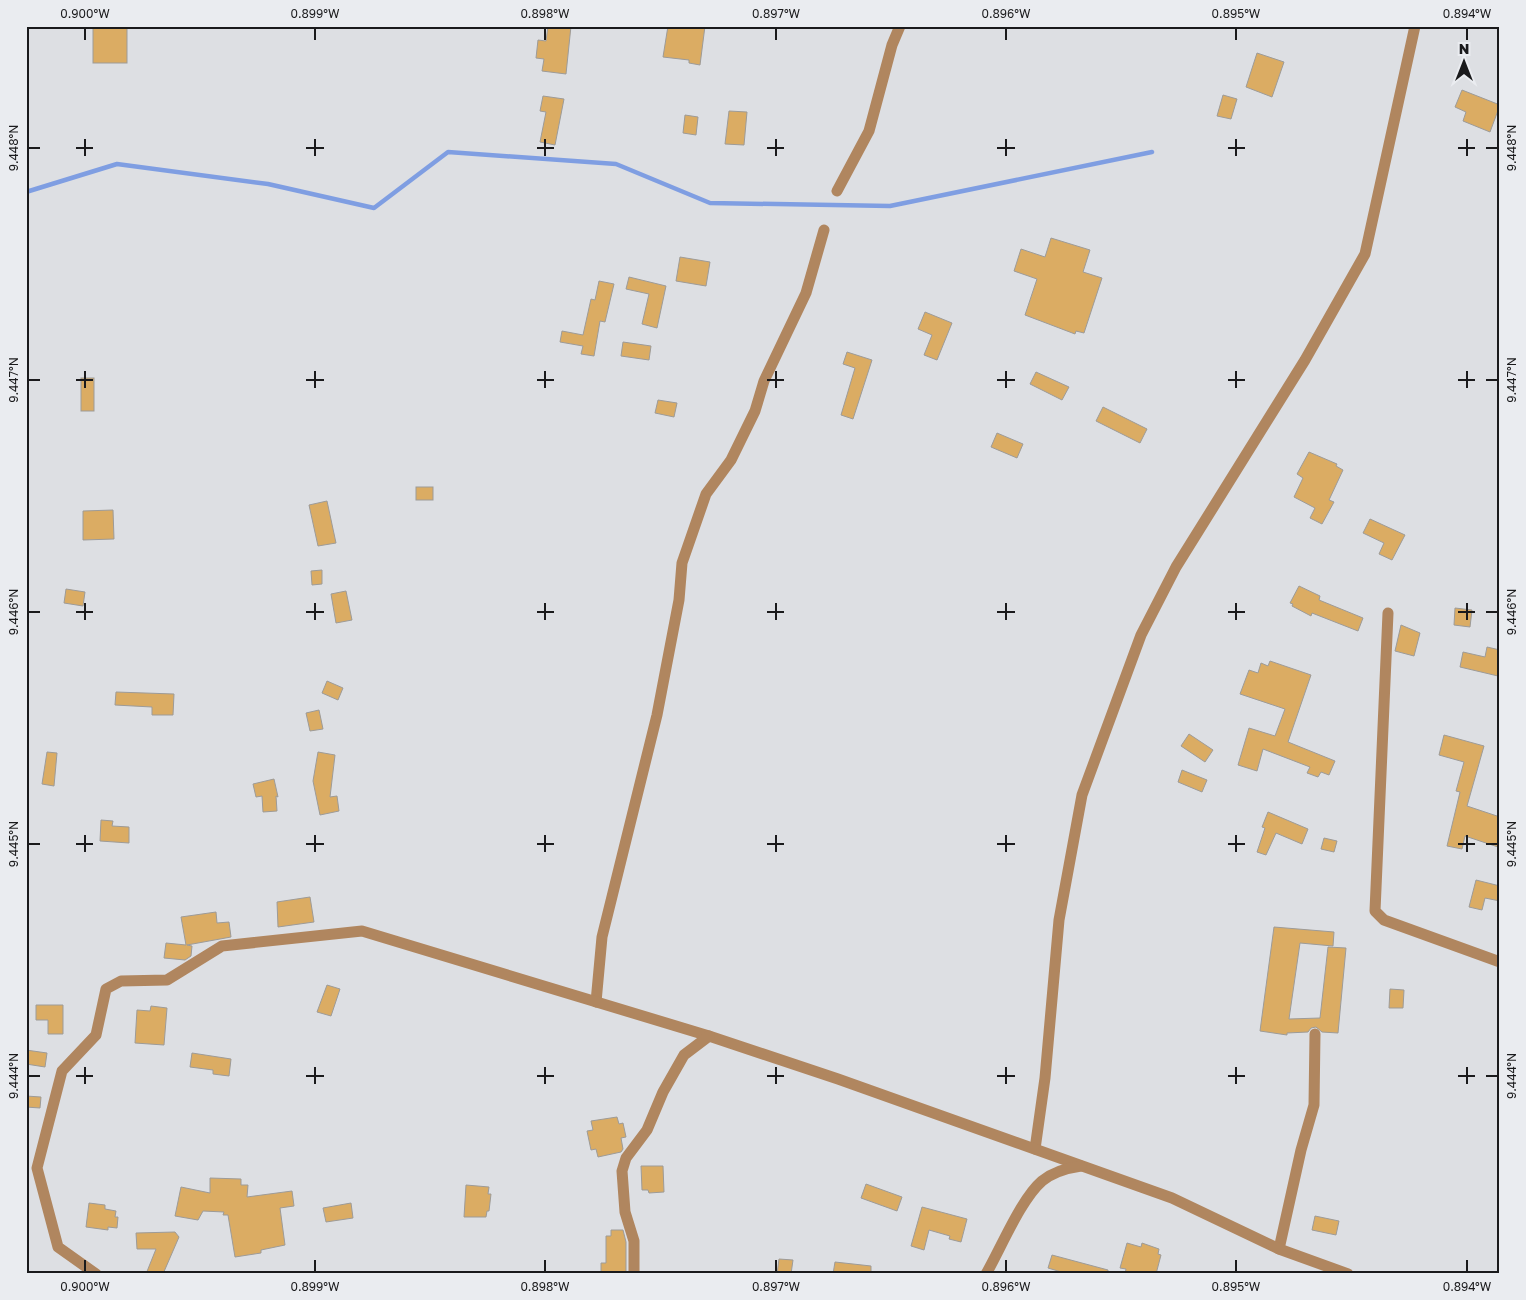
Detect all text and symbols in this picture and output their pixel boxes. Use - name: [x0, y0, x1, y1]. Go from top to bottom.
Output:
- text: 0.900°W: [60, 6, 110, 21]
- text: 0.899°W: [290, 6, 340, 21]
- text: 0.898°W: [520, 6, 570, 21]
- text: 0.897°W: [752, 6, 801, 21]
- text: 0.896°W: [981, 6, 1031, 21]
- text: 0.895°W: [1212, 6, 1261, 21]
- text: 0.894°W: [1443, 6, 1492, 21]
- north arrow: [1438, 38, 1488, 88]
- text: N: [1459, 40, 1469, 57]
- text: 9.448°N: [6, 125, 21, 171]
- text: 9.448°N: [1504, 125, 1519, 171]
- text: 9.447°N: [6, 357, 21, 403]
- text: 9.447°N: [1504, 357, 1519, 403]
- text: 9.446°N: [6, 589, 21, 635]
- text: 9.446°N: [1504, 589, 1519, 635]
- text: 9.445°N: [6, 821, 21, 867]
- text: 9.445°N: [1504, 821, 1519, 867]
- text: 9.444°N: [6, 1053, 21, 1099]
- text: 9.444°N: [1504, 1053, 1519, 1099]
- text: 0.900°W: [60, 1279, 110, 1294]
- text: 0.899°W: [290, 1279, 340, 1294]
- text: 0.898°W: [520, 1279, 570, 1294]
- text: 0.897°W: [752, 1279, 801, 1294]
- text: 0.896°W: [981, 1279, 1031, 1294]
- text: 0.895°W: [1212, 1279, 1261, 1294]
- text: 0.894°W: [1443, 1279, 1492, 1294]

